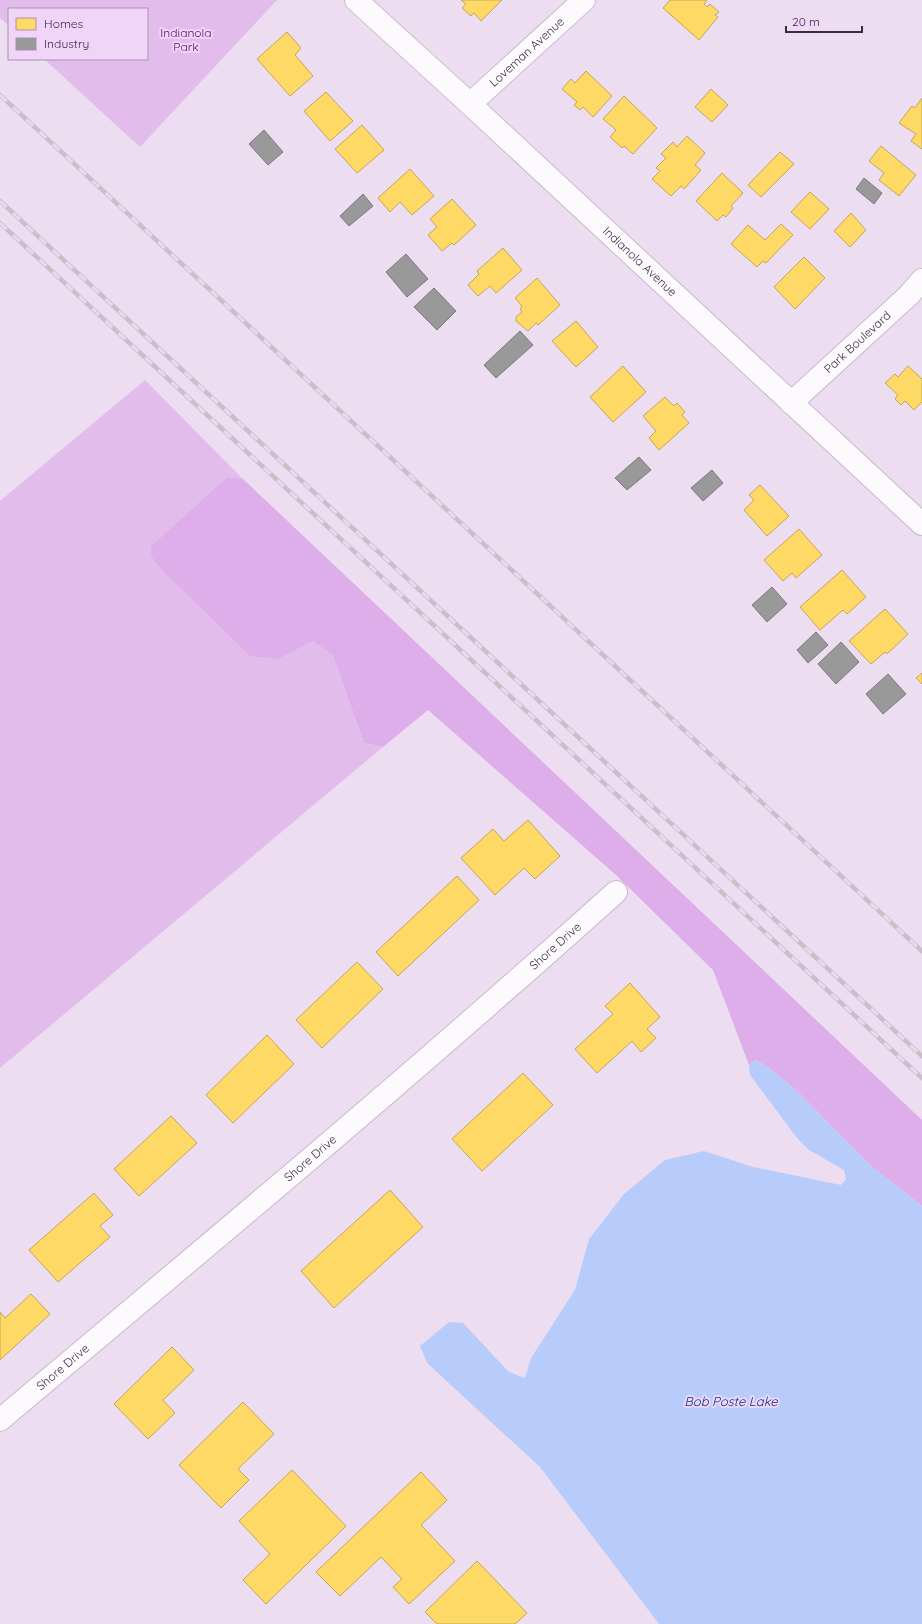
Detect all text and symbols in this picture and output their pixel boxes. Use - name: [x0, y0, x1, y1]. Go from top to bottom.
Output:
- legend: [8, 8, 148, 60]
- scale bar: [786, 8, 862, 34]
- street label: Loveman Avenue: [486, 14, 567, 90]
- text: 20 m: [792, 14, 820, 29]
- text: Homes: [44, 16, 84, 31]
- park label: Indianola Park: [160, 25, 212, 54]
- text: Industry: [44, 36, 89, 51]
- street label: Indianola Avenue: [600, 223, 680, 300]
- street label: Park Boulevard: [821, 308, 894, 376]
- street label: Shore Drive: [526, 919, 584, 973]
- street label: Shore Drive: [281, 1131, 340, 1185]
- street label: Shore Drive: [33, 1340, 92, 1393]
- water label: Bob Poste Lake: [684, 1393, 778, 1409]

